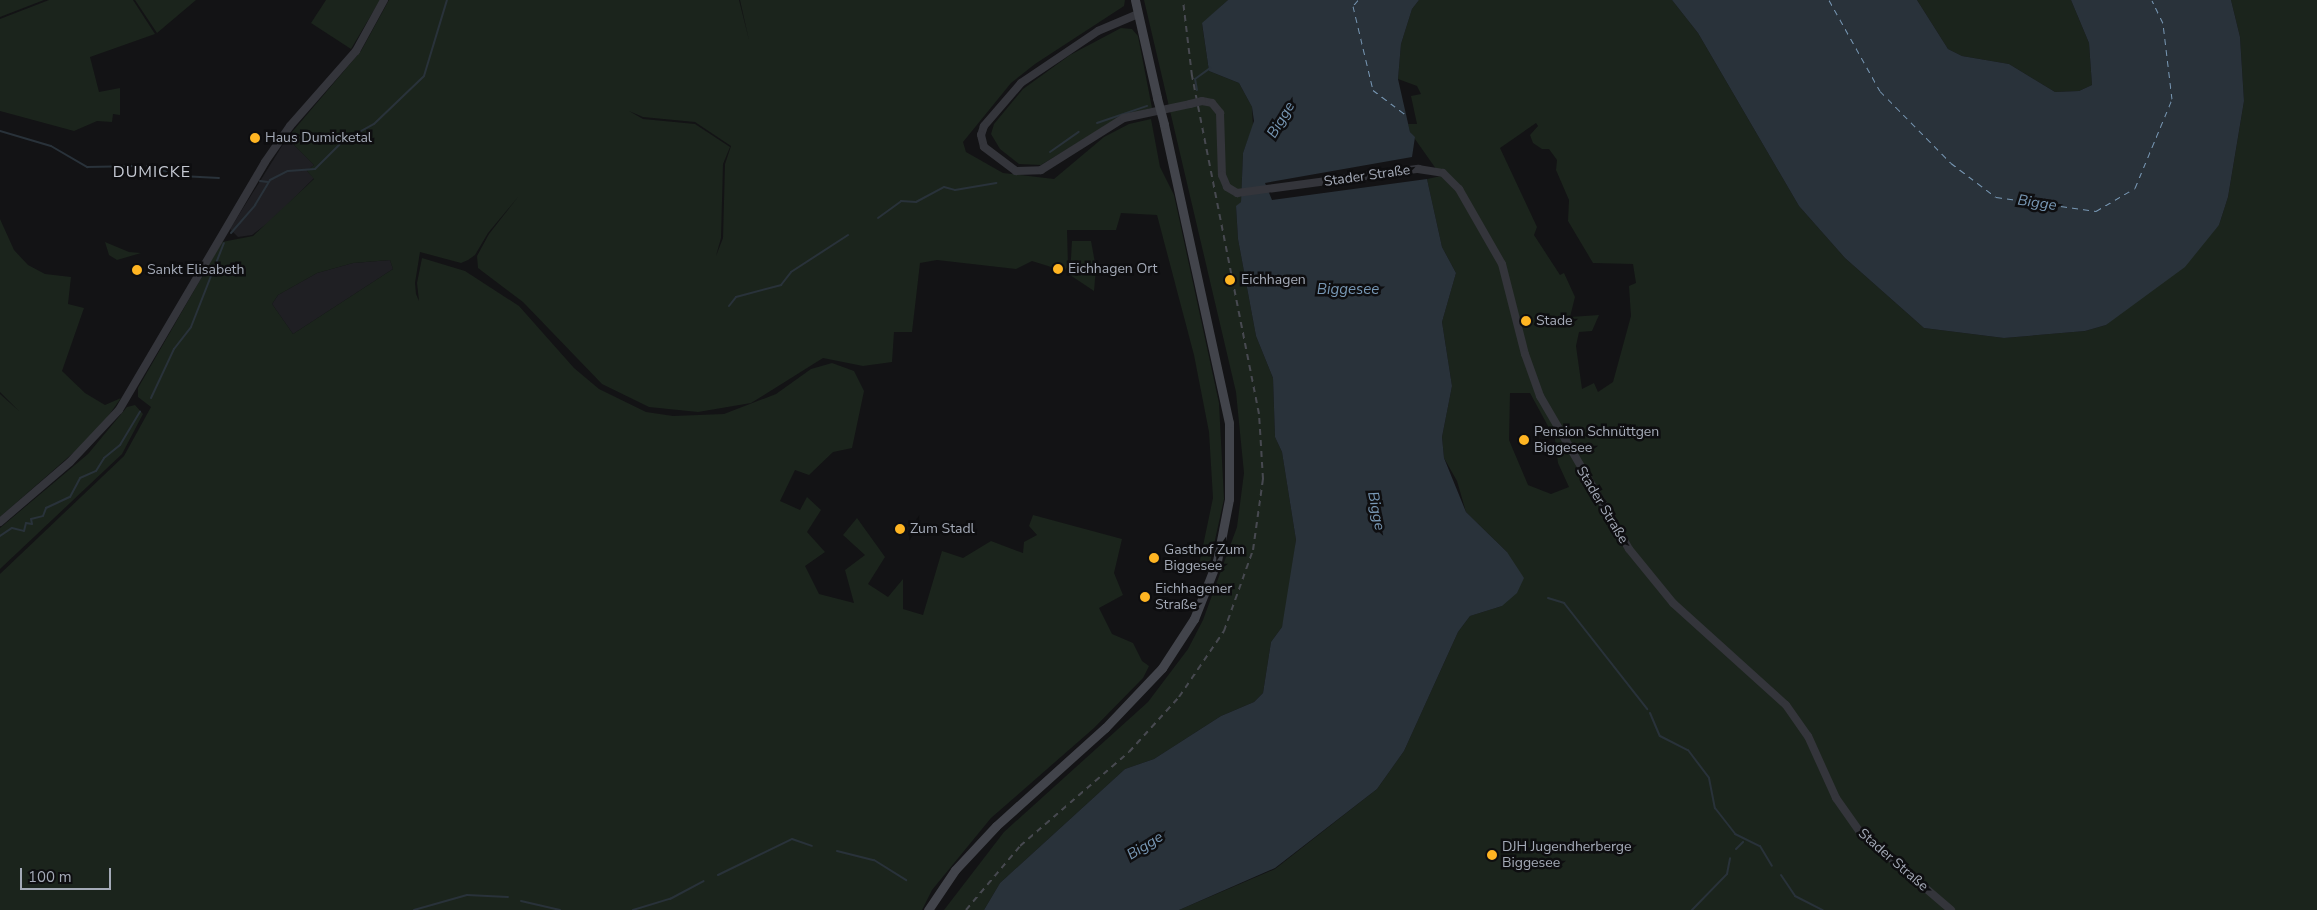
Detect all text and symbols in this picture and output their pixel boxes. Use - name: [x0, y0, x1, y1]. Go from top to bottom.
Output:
- water label: Bigge: [1263, 99, 1299, 141]
- place label: Haus Dumicketal: [265, 130, 372, 146]
- marker: Haus Dumicketal: [249, 132, 261, 144]
- district label: DUMICKE: [112, 162, 192, 182]
- street label: Stader Straße: [1323, 162, 1411, 190]
- water label: Bigge: [2016, 191, 2058, 215]
- place label: Eichhagen Ort: [1068, 261, 1157, 277]
- place label: Sankt Elisabeth: [147, 262, 244, 278]
- marker: Eichhagen Ort: [1052, 263, 1064, 275]
- marker: Sankt Elisabeth: [131, 264, 143, 276]
- place label: Eichhagen: [1241, 272, 1306, 288]
- marker: Eichhagen: [1223, 273, 1237, 287]
- water label: Biggesee: [1317, 281, 1379, 299]
- place label: Stade: [1536, 313, 1573, 329]
- marker: Stade: [1520, 315, 1532, 327]
- place label: Pension Schnüttgen Biggesee: [1534, 424, 1659, 457]
- marker: Pension Schnüttgen Biggesee: [1518, 434, 1530, 446]
- street label: Stader Straße: [1572, 463, 1632, 547]
- water label: Bigge: [1363, 490, 1389, 532]
- place label: Zum Stadl: [910, 521, 975, 537]
- marker: Zum Stadl: [894, 523, 906, 535]
- place label: Gasthof Zum Biggesee: [1164, 542, 1245, 574]
- marker: Gasthof Zum Biggesee: [1148, 552, 1160, 564]
- place label: Eichhagener Straße: [1155, 581, 1232, 614]
- marker: Eichhagener Straße: [1139, 591, 1151, 603]
- street label: Stader Straße: [1855, 825, 1931, 895]
- water label: Bigge: [1124, 828, 1166, 864]
- place label: DJH Jugendherberge Biggesee: [1502, 839, 1631, 872]
- marker: DJH Jugendherberge Biggesee: [1486, 849, 1498, 861]
- scale bar: [22, 858, 114, 890]
- text: 100 m: [28, 867, 72, 887]

